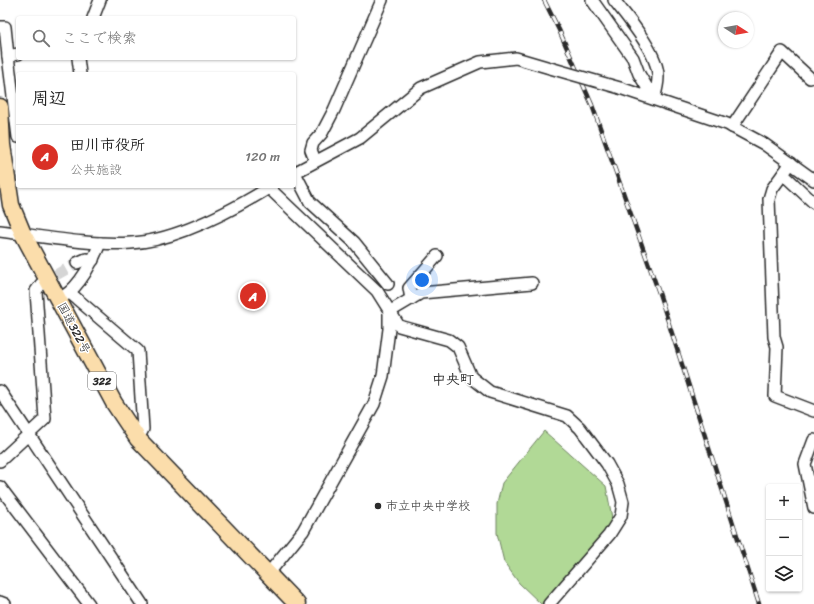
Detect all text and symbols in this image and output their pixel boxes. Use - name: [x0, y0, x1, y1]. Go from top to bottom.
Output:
- north arrow: [718, 12, 754, 48]
- search box: [16, 16, 296, 60]
- text: ここで検索: [62, 25, 137, 51]
- icon: search: [30, 27, 52, 49]
- text: 周辺: [32, 83, 66, 113]
- text: 田川市役所: [70, 132, 145, 158]
- text: A: [41, 145, 49, 168]
- text: 120 m: [245, 145, 280, 168]
- text: 公共施設: [70, 158, 122, 181]
- your location: [412, 270, 432, 290]
- pin: A: [240, 281, 266, 311]
- street label: 国道322号: [51, 298, 97, 358]
- district label: 中央町: [432, 367, 474, 392]
- road number: 322: [88, 372, 116, 390]
- map controls: [766, 484, 802, 592]
- button: +: [766, 484, 802, 520]
- place label: 市立中央中学校: [386, 495, 470, 517]
- marker: 市立中央中学校: [373, 501, 383, 511]
- button: −: [766, 520, 802, 556]
- button: layers: [766, 556, 802, 592]

